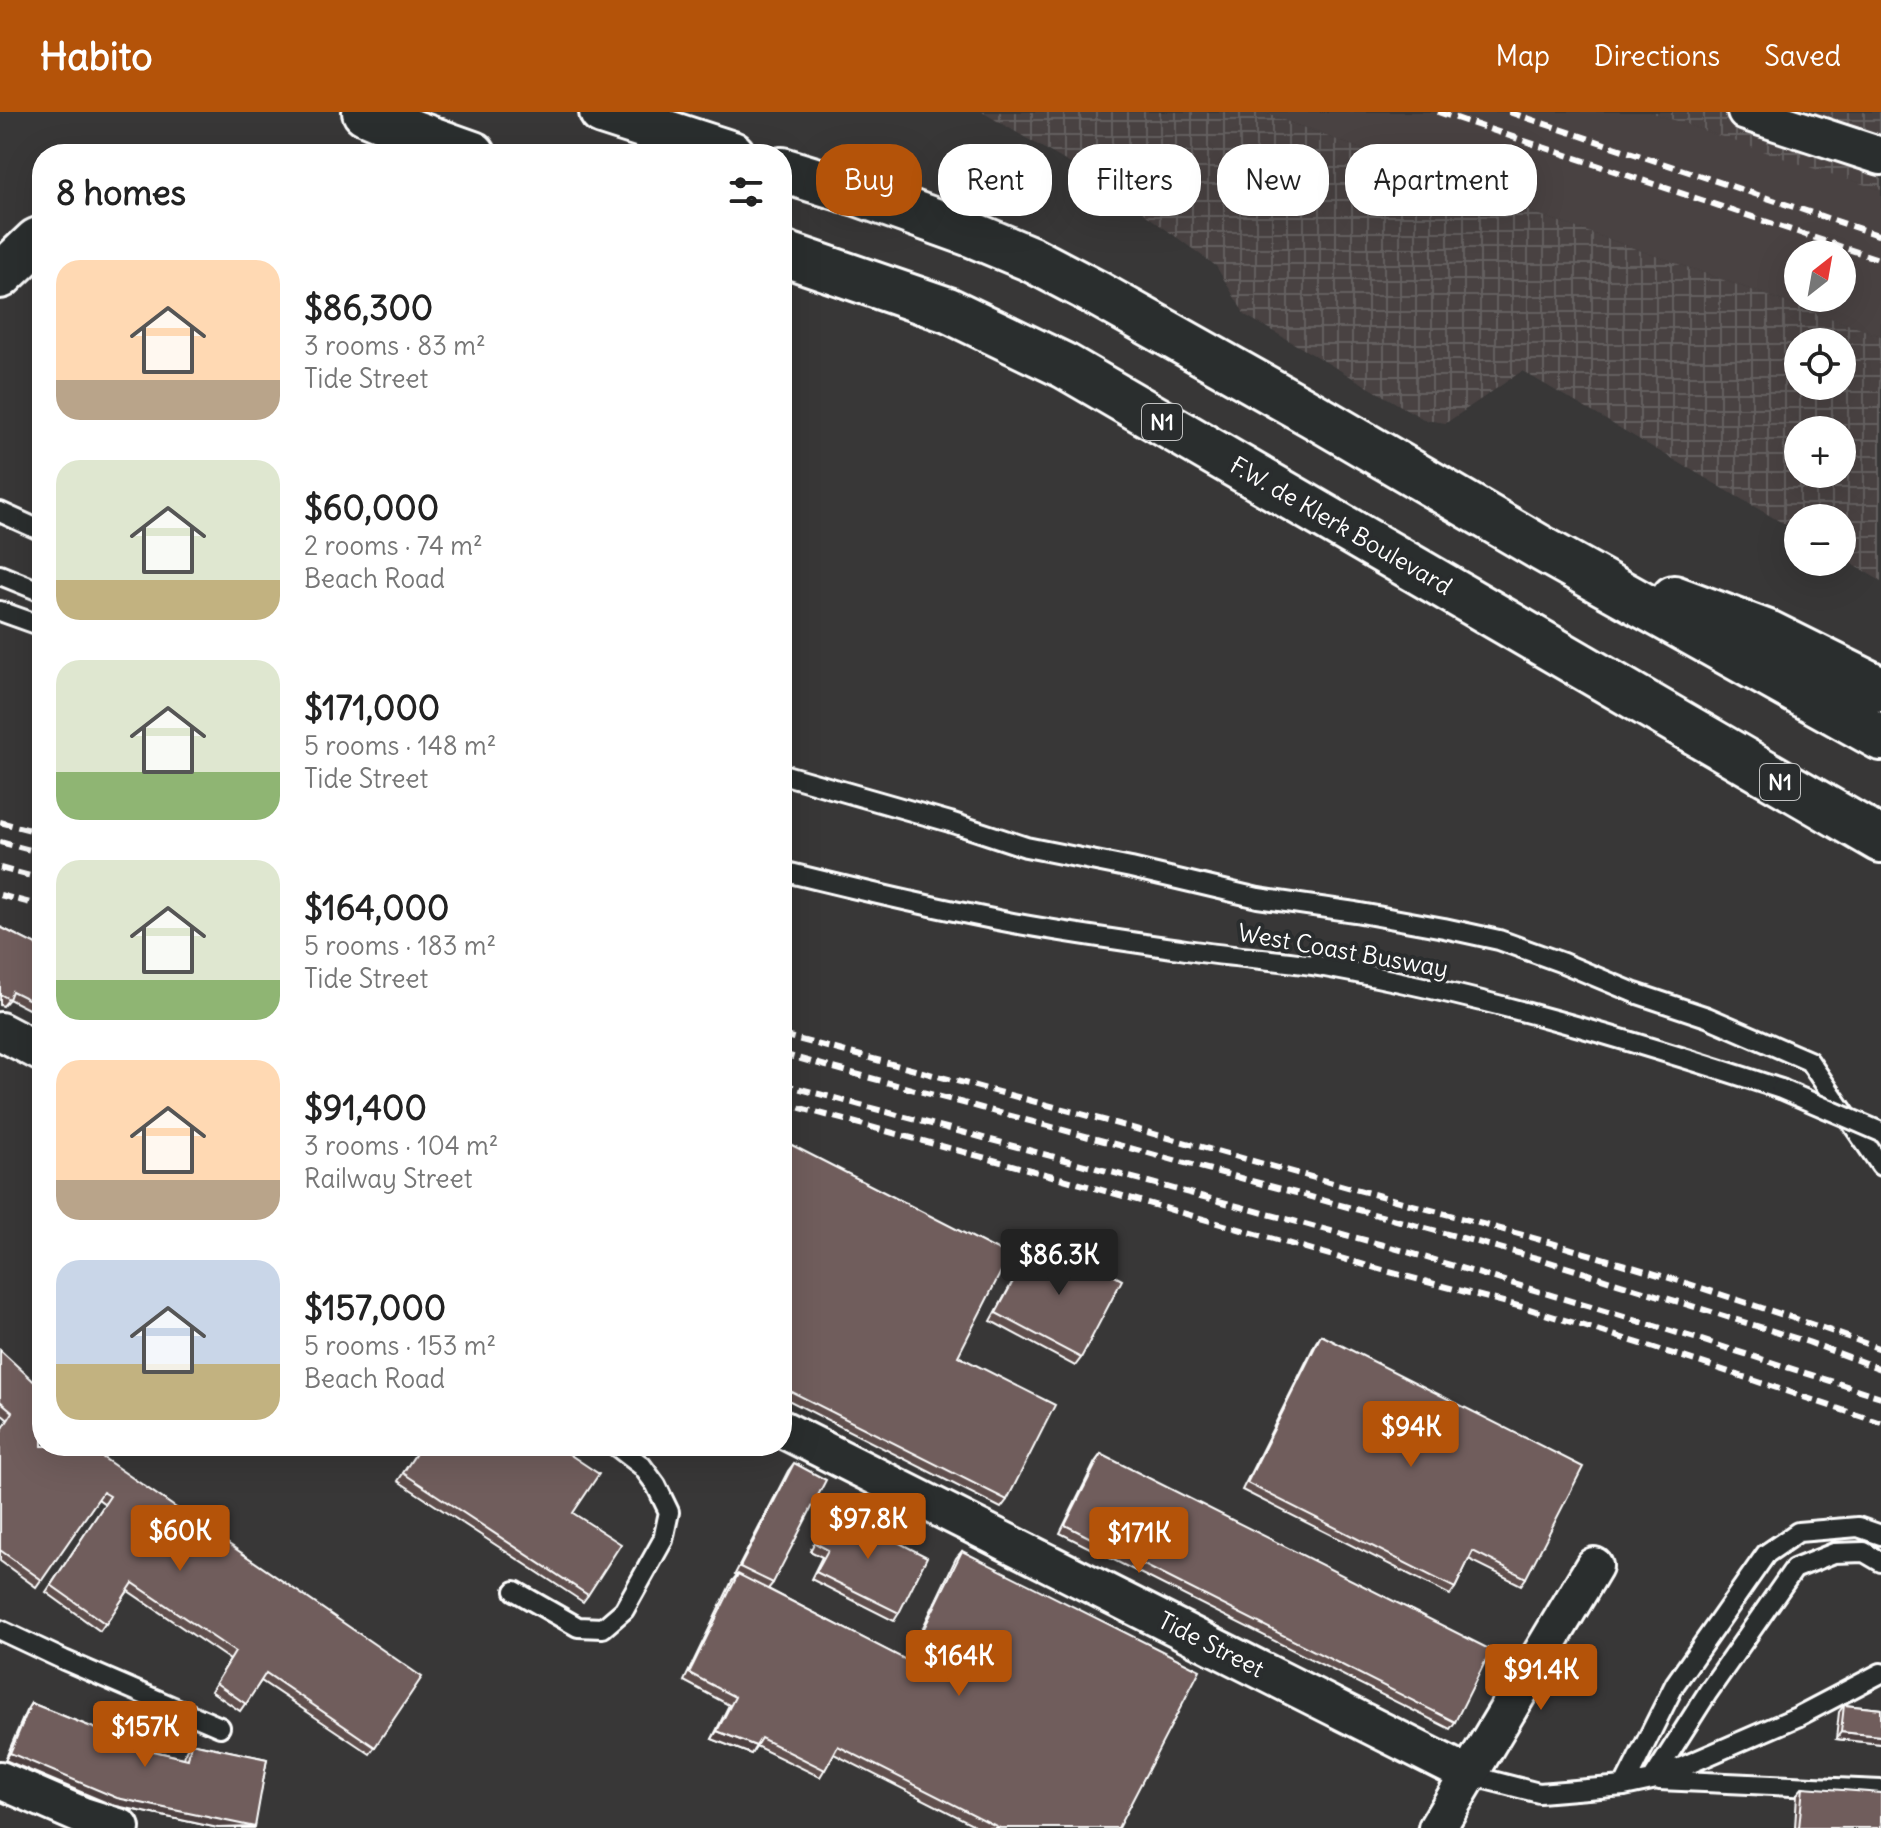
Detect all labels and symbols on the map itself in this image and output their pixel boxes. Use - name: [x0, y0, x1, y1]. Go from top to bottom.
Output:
- north arrow: [1784, 240, 1856, 312]
- road number: N1: [1142, 404, 1182, 440]
- street label: F.W. de Klerk Boulevard: [1225, 449, 1458, 601]
- road number: N1: [1760, 764, 1800, 800]
- street label: West Coast Busway: [1236, 917, 1451, 983]
- pin: $86.3K: [994, 1229, 1124, 1297]
- pin: $94K: [1364, 1401, 1458, 1469]
- pin: $97.8K: [803, 1493, 933, 1561]
- pin: $60K: [133, 1505, 227, 1573]
- pin: $171K: [1083, 1507, 1195, 1575]
- street label: Tide Street: [1154, 1605, 1269, 1683]
- pin: $164K: [903, 1630, 1015, 1698]
- pin: $91.4K: [1476, 1644, 1606, 1712]
- pin: $157K: [89, 1701, 201, 1769]

